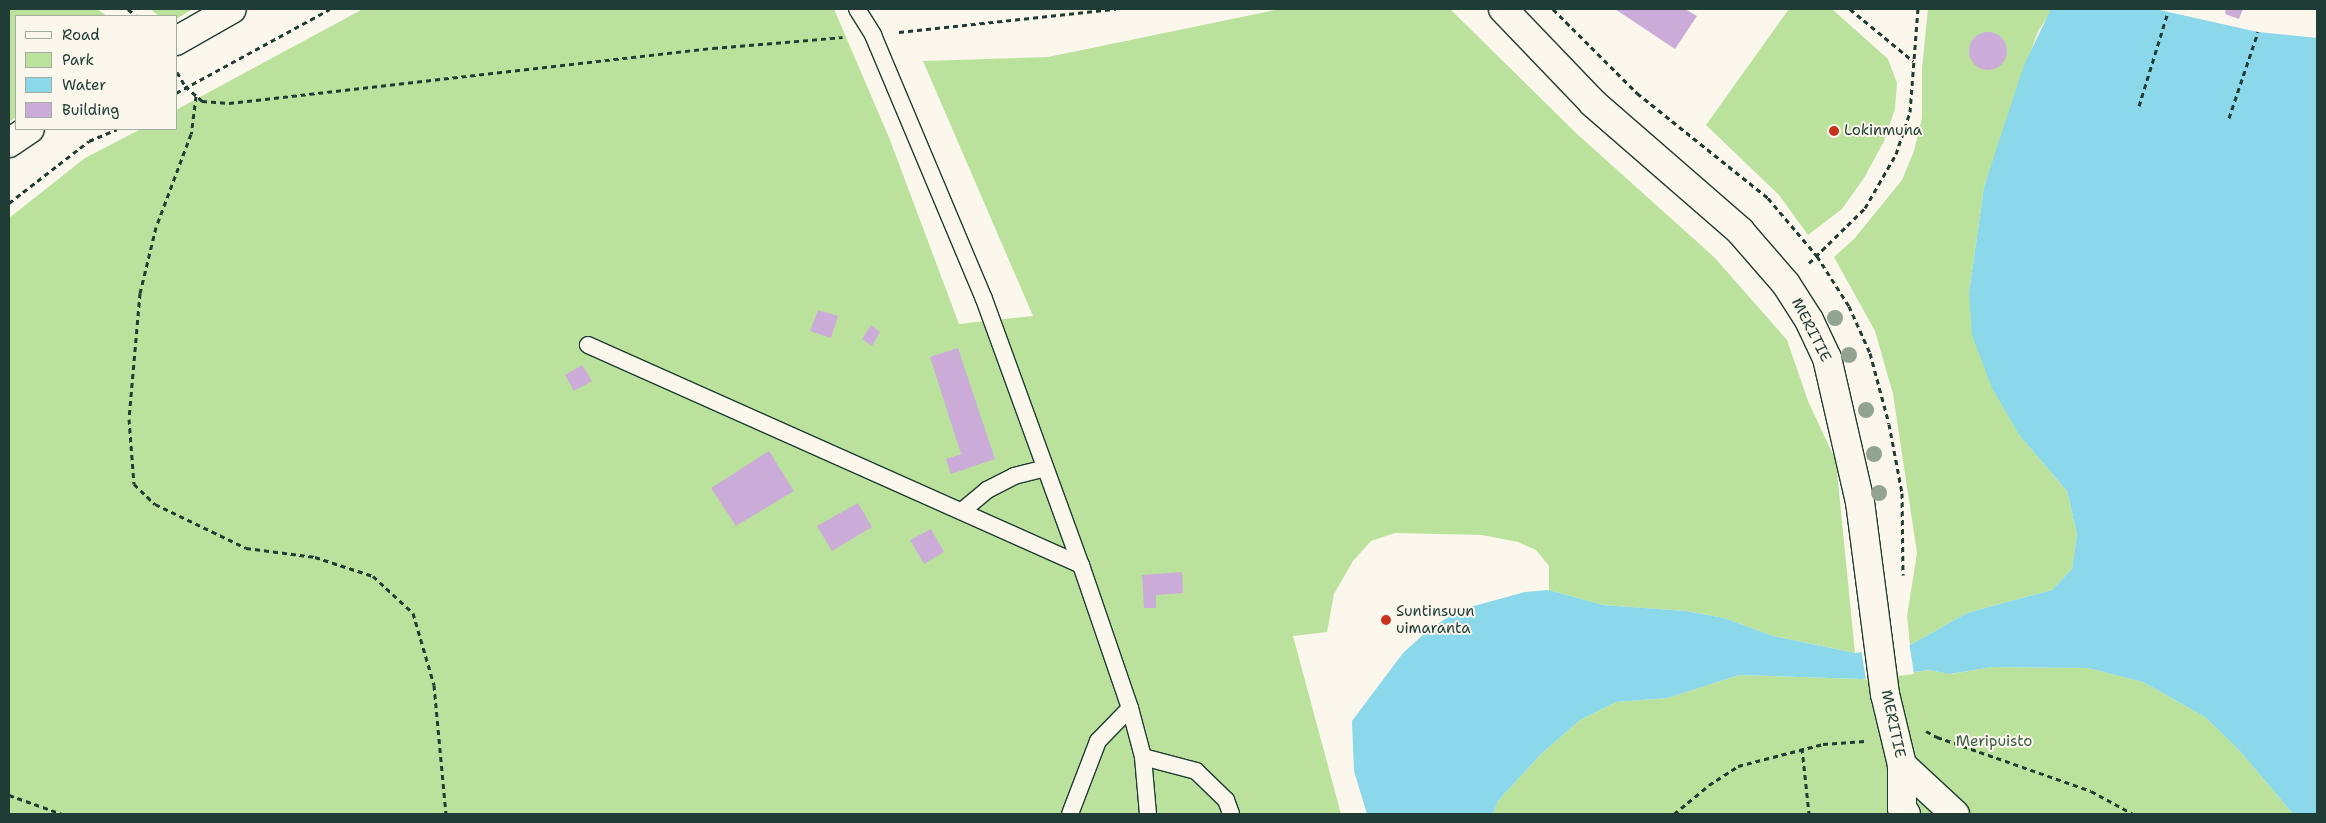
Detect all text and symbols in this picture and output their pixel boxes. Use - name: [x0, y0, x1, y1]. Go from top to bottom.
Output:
- legend: [15, 15, 178, 130]
- text: Road: [62, 25, 100, 45]
- text: Park: [62, 50, 94, 70]
- text: Water: [62, 75, 106, 95]
- text: Building: [62, 100, 119, 120]
- place label: Lokinmuna: [1844, 122, 1922, 140]
- marker: Lokinmuna: [1828, 125, 1840, 137]
- street label: MERITIE: [1787, 295, 1835, 365]
- place label: Suntinsuun uimaranta: [1396, 602, 1474, 637]
- marker: Suntinsuun uimaranta: [1380, 614, 1392, 626]
- street label: MERITIE: [1877, 688, 1909, 760]
- park label: Meripuisto: [1956, 733, 2032, 751]

